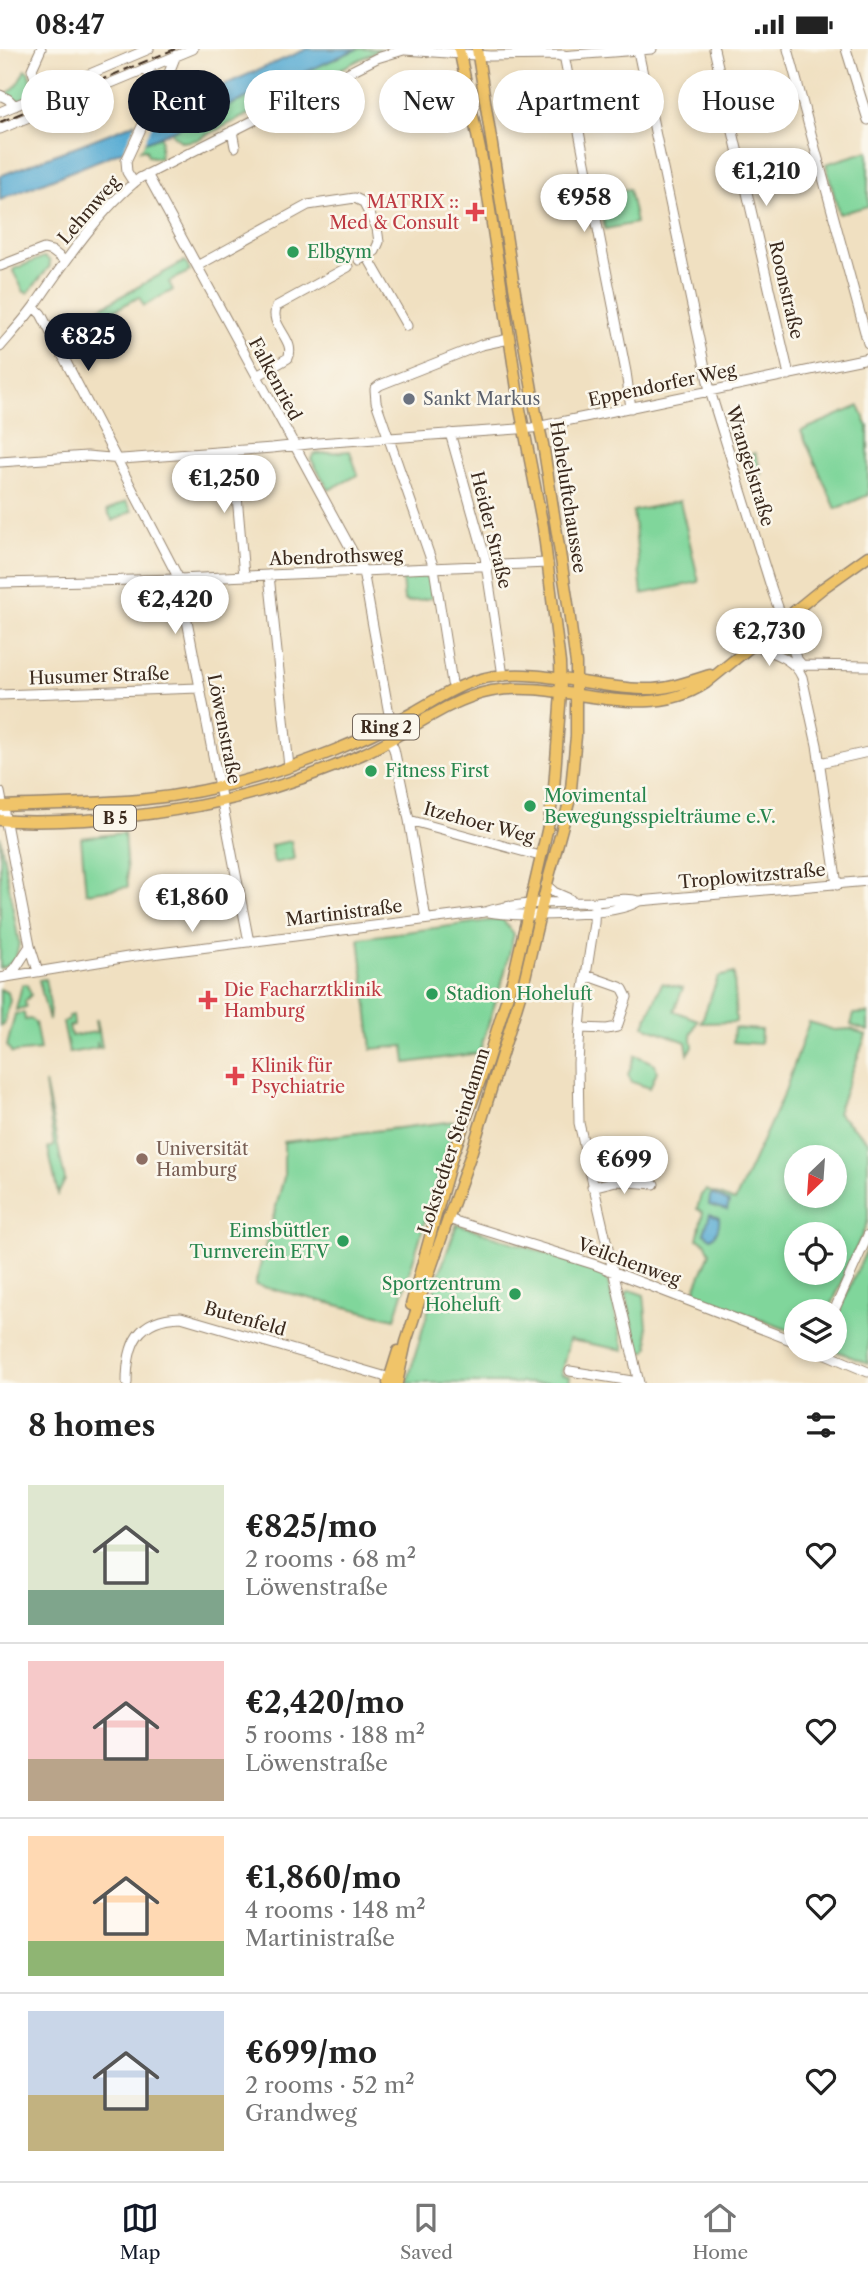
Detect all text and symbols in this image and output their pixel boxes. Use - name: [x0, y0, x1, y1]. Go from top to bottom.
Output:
- text: 08:47: [35, 9, 104, 41]
- chip: Buy: [21, 70, 114, 133]
- chip: Rent: [128, 70, 230, 133]
- chip: Filters: [244, 70, 365, 133]
- chip: New: [379, 70, 479, 133]
- chip: Apartment: [493, 70, 664, 133]
- chip: House: [678, 70, 799, 133]
- pin: €1,210: [709, 149, 823, 208]
- text: €1,210: [731, 157, 801, 185]
- street label: Lehmweg: [53, 171, 125, 249]
- pin: €958: [543, 174, 625, 234]
- text: €958: [556, 183, 612, 211]
- place label: MATRIX :: Med & Consult: [329, 191, 460, 234]
- marker: MATRIX :: Med & Consult: [465, 202, 485, 222]
- street label: Roonstraße: [764, 239, 808, 341]
- place label: Elbgym: [307, 241, 372, 263]
- marker: Elbgym: [285, 244, 301, 260]
- pin: €825: [47, 313, 129, 373]
- text: €825: [60, 322, 116, 350]
- street label: Falkenried: [244, 334, 306, 424]
- street label: Eppendorfer Weg: [586, 358, 739, 411]
- place label: Sankt Markus: [423, 388, 540, 410]
- marker: Sankt Markus: [401, 391, 417, 407]
- street label: Wrangelstraße: [721, 402, 779, 529]
- street label: Hoheluftchaussee: [545, 420, 591, 574]
- pin: €1,250: [167, 455, 281, 515]
- text: €1,250: [188, 464, 260, 492]
- street label: Heider Straße: [466, 469, 516, 591]
- street label: Abendrothsweg: [268, 544, 404, 570]
- pin: €2,420: [118, 577, 232, 636]
- text: €2,420: [137, 585, 213, 613]
- pin: €2,730: [712, 609, 826, 668]
- text: €2,730: [732, 617, 806, 645]
- street label: Husumer Straße: [28, 663, 170, 689]
- street label: Löwenstraße: [203, 672, 245, 786]
- road number: Ring 2: [353, 715, 419, 740]
- place label: Fitness First: [385, 760, 490, 782]
- marker: Fitness First: [363, 763, 379, 779]
- place label: Movimental Bewegungsspielträume e.V.: [544, 785, 776, 828]
- street label: Itzehoer Weg: [421, 798, 537, 848]
- marker: Movimental Bewegungsspielträume e.V.: [522, 798, 538, 814]
- road number: B 5: [94, 805, 136, 831]
- street label: Troplowitzstraße: [678, 859, 826, 893]
- pin: €1,860: [135, 875, 249, 934]
- text: €1,860: [155, 883, 229, 911]
- street label: Martinistraße: [284, 895, 404, 931]
- place label: Die Facharztklinik Hamburg: [224, 979, 383, 1022]
- place label: Stadion Hoheluft: [446, 983, 593, 1005]
- marker: Stadion Hoheluft: [424, 986, 440, 1002]
- marker: Die Facharztklinik Hamburg: [198, 990, 218, 1010]
- street label: Lokstedter Steindamm: [413, 1045, 495, 1237]
- place label: Klinik für Psychiatrie: [251, 1055, 345, 1098]
- marker: Klinik für Psychiatrie: [225, 1066, 245, 1086]
- pin: €699: [583, 1137, 665, 1196]
- place label: Universität Hamburg: [156, 1138, 249, 1181]
- text: €699: [596, 1145, 652, 1173]
- north arrow: [784, 1145, 847, 1207]
- map controls: [784, 1145, 847, 1362]
- marker: Universität Hamburg: [134, 1151, 150, 1167]
- place label: Eimsbüttler Turnverein ETV: [189, 1220, 330, 1263]
- button: locate: [784, 1222, 847, 1285]
- marker: Eimsbüttler Turnverein ETV: [335, 1233, 351, 1249]
- street label: Veilchenweg: [574, 1233, 684, 1291]
- place label: Sportzentrum Hoheluft: [382, 1273, 502, 1316]
- marker: Sportzentrum Hoheluft: [507, 1286, 523, 1302]
- street label: Butenfeld: [202, 1297, 288, 1341]
- button: layers: [784, 1299, 847, 1362]
- icon: filters: [802, 1406, 840, 1444]
- text: 8 homes: [28, 1407, 155, 1444]
- text: €825/mo: [245, 1508, 377, 1545]
- icon: home: [84, 1513, 168, 1597]
- icon: heart: [802, 1536, 840, 1574]
- text: 2 rooms · 68 m²: [245, 1545, 416, 1573]
- text: Löwenstraße: [245, 1573, 388, 1601]
- text: €2,420/mo: [245, 1684, 404, 1721]
- icon: home: [84, 1689, 168, 1773]
- icon: heart: [802, 1712, 840, 1750]
- text: 5 rooms · 188 m²: [245, 1721, 425, 1749]
- text: Löwenstraße: [245, 1749, 388, 1777]
- text: €1,860/mo: [245, 1859, 401, 1896]
- icon: home: [84, 1864, 168, 1948]
- icon: heart: [802, 1887, 840, 1925]
- text: 4 rooms · 148 m²: [245, 1896, 426, 1924]
- text: Martinistraße: [245, 1924, 395, 1952]
- text: €699/mo: [245, 2034, 377, 2071]
- icon: home: [84, 2039, 168, 2123]
- icon: heart: [802, 2062, 840, 2100]
- text: 2 rooms · 52 m²: [245, 2071, 415, 2099]
- text: Grandweg: [245, 2099, 357, 2127]
- tab: Map: [120, 2199, 161, 2264]
- tab: Saved: [400, 2199, 453, 2264]
- tab: Home: [692, 2199, 748, 2264]

